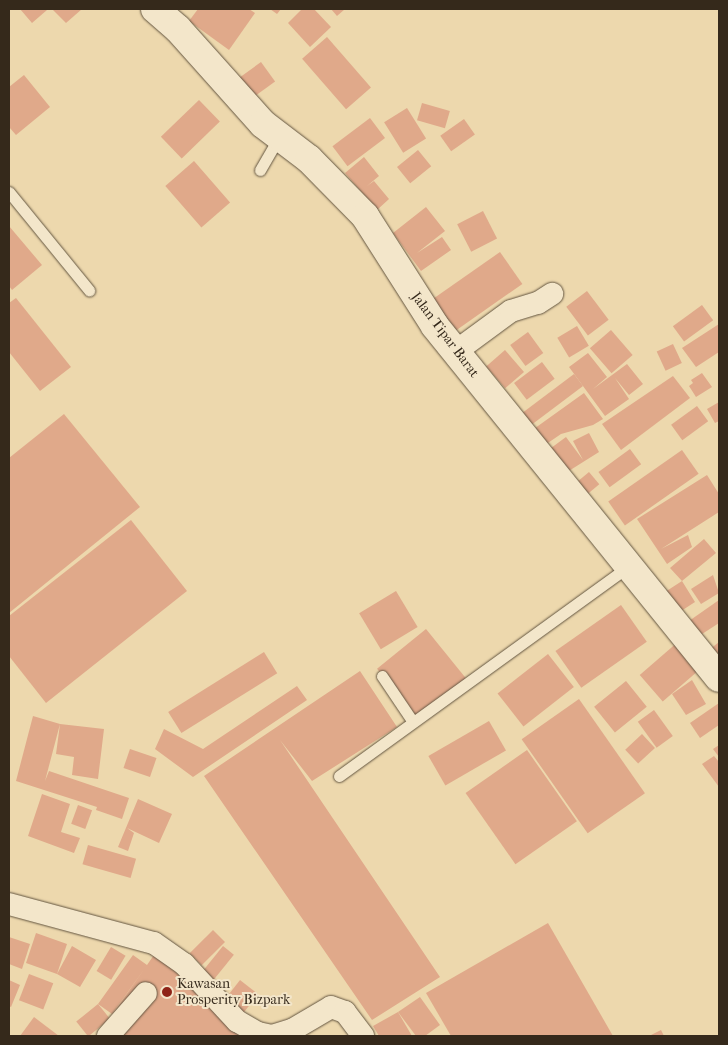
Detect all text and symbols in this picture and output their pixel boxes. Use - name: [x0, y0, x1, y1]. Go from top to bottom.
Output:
- street label: Jalan Tipar Barat: [408, 289, 482, 381]
- place label: Kawasan Prosperity Bizpark: [177, 976, 290, 1009]
- marker: Kawasan Prosperity Bizpark: [161, 986, 173, 998]

